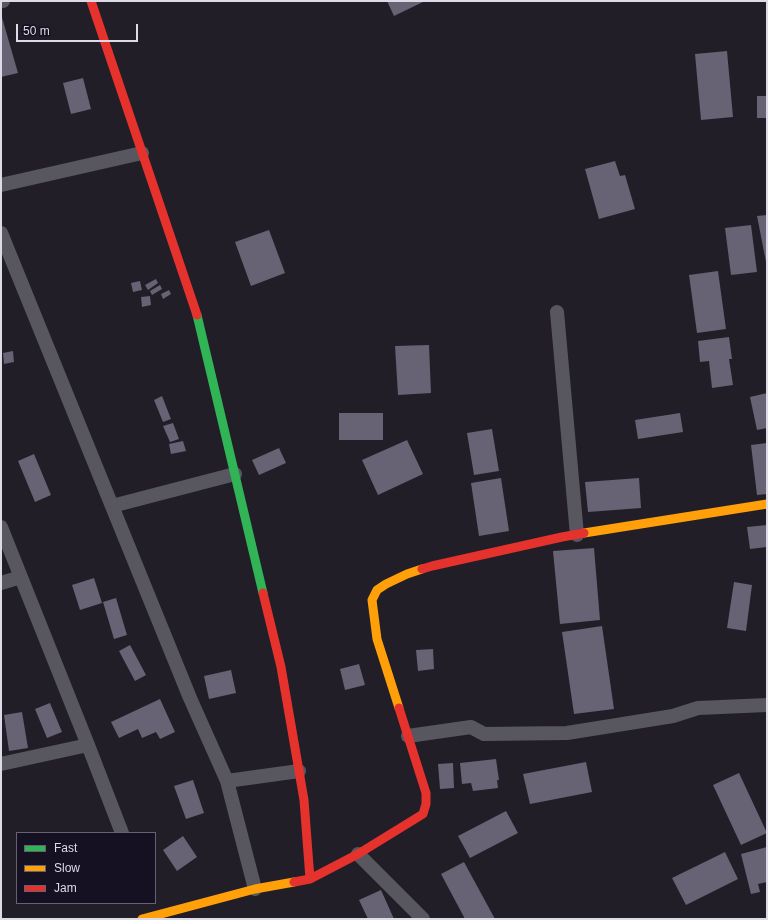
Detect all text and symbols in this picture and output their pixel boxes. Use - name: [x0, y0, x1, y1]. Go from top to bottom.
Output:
- scale bar: [18, 16, 140, 42]
- text: 50 m: [23, 24, 50, 38]
- legend: [16, 832, 156, 904]
- text: Fast: [54, 841, 77, 855]
- text: Slow: [54, 861, 80, 875]
- text: Jam: [54, 881, 77, 895]

